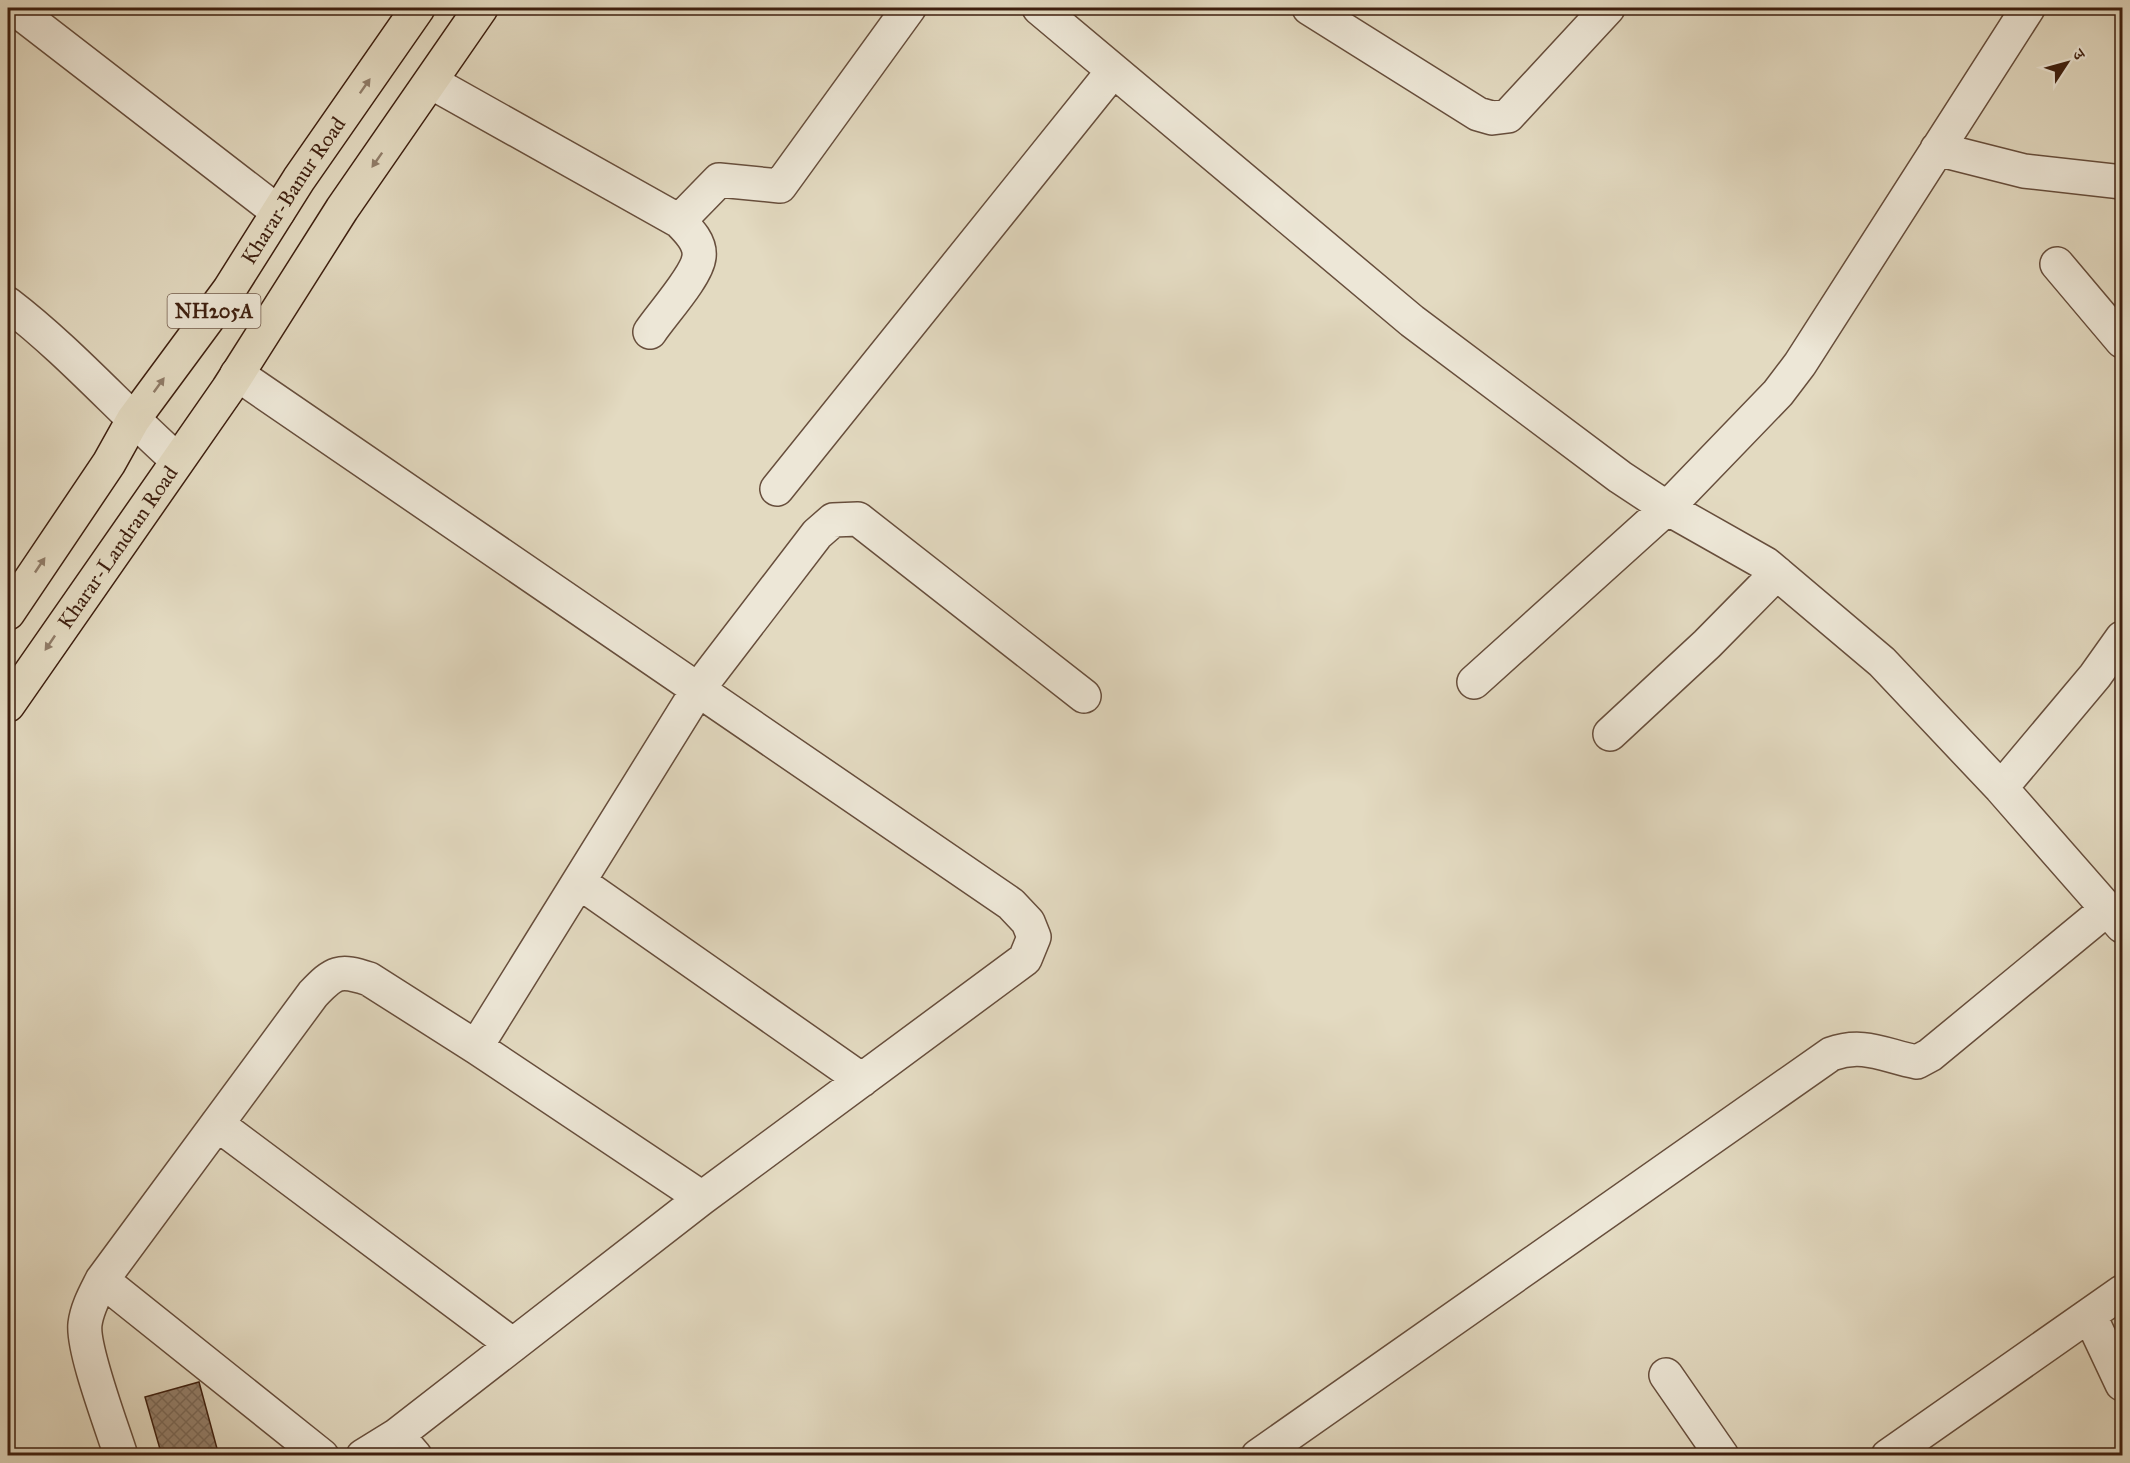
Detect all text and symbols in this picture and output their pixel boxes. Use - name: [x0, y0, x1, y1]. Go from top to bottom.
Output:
- north arrow: [2037, 33, 2097, 93]
- text: उ: [2068, 45, 2090, 65]
- one-way arrow: [359, 78, 371, 94]
- street label: Kharar-Banur Road: [235, 112, 351, 269]
- one-way arrow: [371, 151, 383, 167]
- road number: NH205A: [168, 294, 260, 328]
- one-way arrow: [153, 377, 165, 393]
- street label: Kharar-Landran Road: [52, 461, 184, 634]
- one-way arrow: [34, 557, 45, 573]
- one-way arrow: [44, 635, 56, 651]

